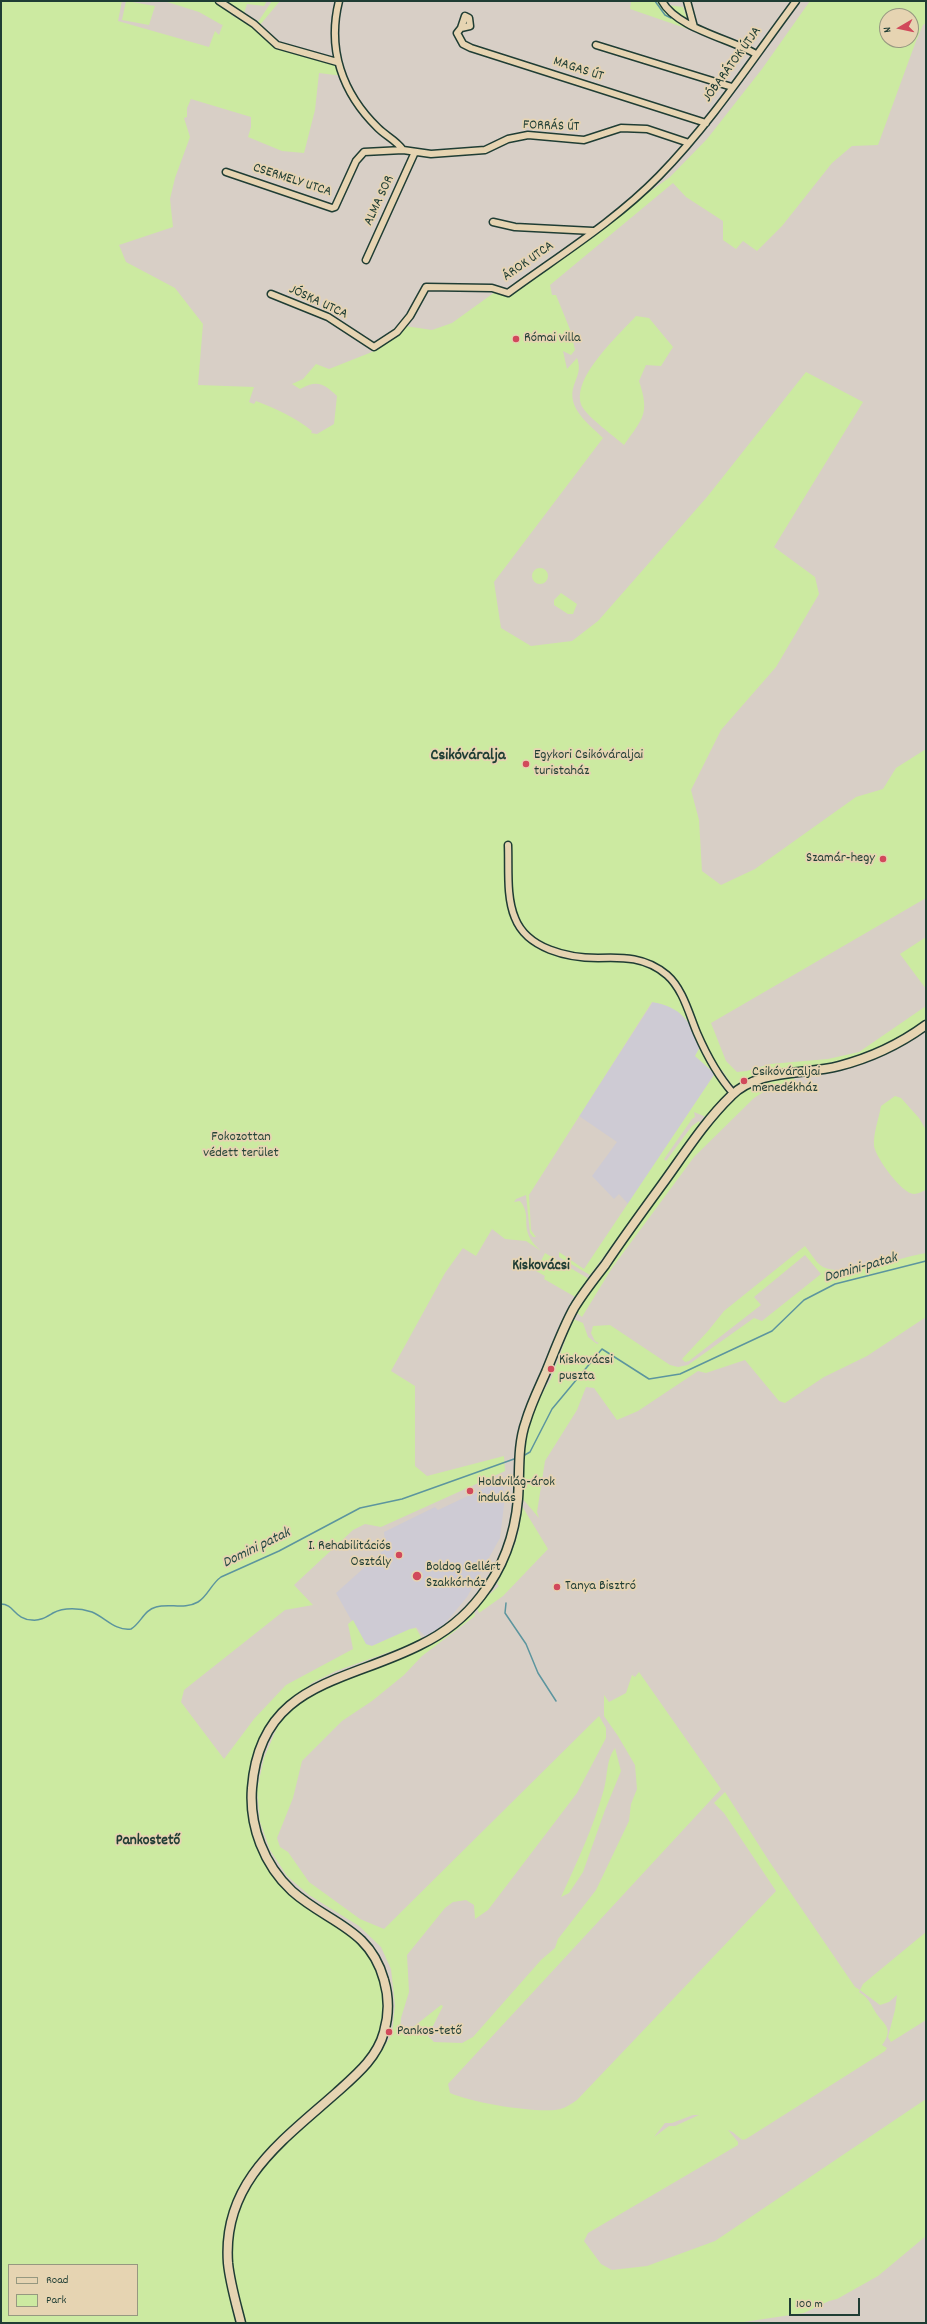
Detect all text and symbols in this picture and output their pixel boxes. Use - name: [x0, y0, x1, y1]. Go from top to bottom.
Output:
- north arrow: [879, 8, 919, 48]
- street label: JÓBARÁTOK ÚTJA: [700, 24, 766, 106]
- text: N: [880, 26, 896, 34]
- street label: MAGAS ÚT: [551, 54, 605, 86]
- street label: FORRÁS ÚT: [522, 118, 580, 136]
- street label: CSERMELY UTCA: [251, 160, 333, 202]
- street label: ALMA SOR: [361, 173, 399, 229]
- street label: ÁROK UTCA: [500, 238, 558, 286]
- street label: JÓSKA UTCA: [286, 282, 350, 324]
- place label: Római villa: [524, 331, 581, 347]
- marker: Római villa: [511, 334, 521, 344]
- district label: Csikóváralja: [431, 747, 505, 767]
- place label: Egykori Csikóváraljai turistaház: [534, 748, 643, 780]
- marker: Egykori Csikóváraljai turistaház: [521, 759, 531, 769]
- place label: Szamár-hegy: [806, 851, 875, 867]
- marker: Szamár-hegy: [878, 854, 888, 864]
- place label: Csikóváraljai menedékház: [752, 1065, 820, 1098]
- marker: Csikóváraljai menedékház: [739, 1076, 749, 1086]
- park label: Fokozottan védett terület: [203, 1130, 279, 1162]
- water label: Domini-patak: [823, 1250, 899, 1288]
- district label: Kiskovácsi: [512, 1258, 570, 1276]
- place label: Kiskovácsi puszta: [559, 1353, 613, 1386]
- marker: Kiskovácsi puszta: [546, 1364, 556, 1374]
- place label: Holdvilág-árok indulás: [478, 1475, 555, 1508]
- marker: Holdvilág-árok indulás: [465, 1486, 475, 1496]
- water label: Domini patak: [220, 1525, 294, 1573]
- place label: I. Rehabilitációs Osztály: [308, 1539, 391, 1572]
- marker: I. Rehabilitációs Osztály: [394, 1550, 404, 1560]
- place label: Boldog Gellért Szakkórház: [426, 1560, 501, 1592]
- marker: Boldog Gellért Szakkórház: [411, 1570, 423, 1582]
- place label: Tanya Bisztró: [565, 1579, 636, 1595]
- marker: Tanya Bisztró: [552, 1582, 562, 1592]
- district label: Pankostető: [116, 1833, 180, 1851]
- place label: Pankos-tető: [397, 2024, 462, 2040]
- marker: Pankos-tető: [384, 2027, 394, 2037]
- legend: [8, 2264, 138, 2316]
- text: Road: [46, 2272, 68, 2289]
- scale bar: [791, 2290, 862, 2316]
- text: Park: [46, 2292, 66, 2309]
- text: 100 m: [796, 2296, 823, 2313]

